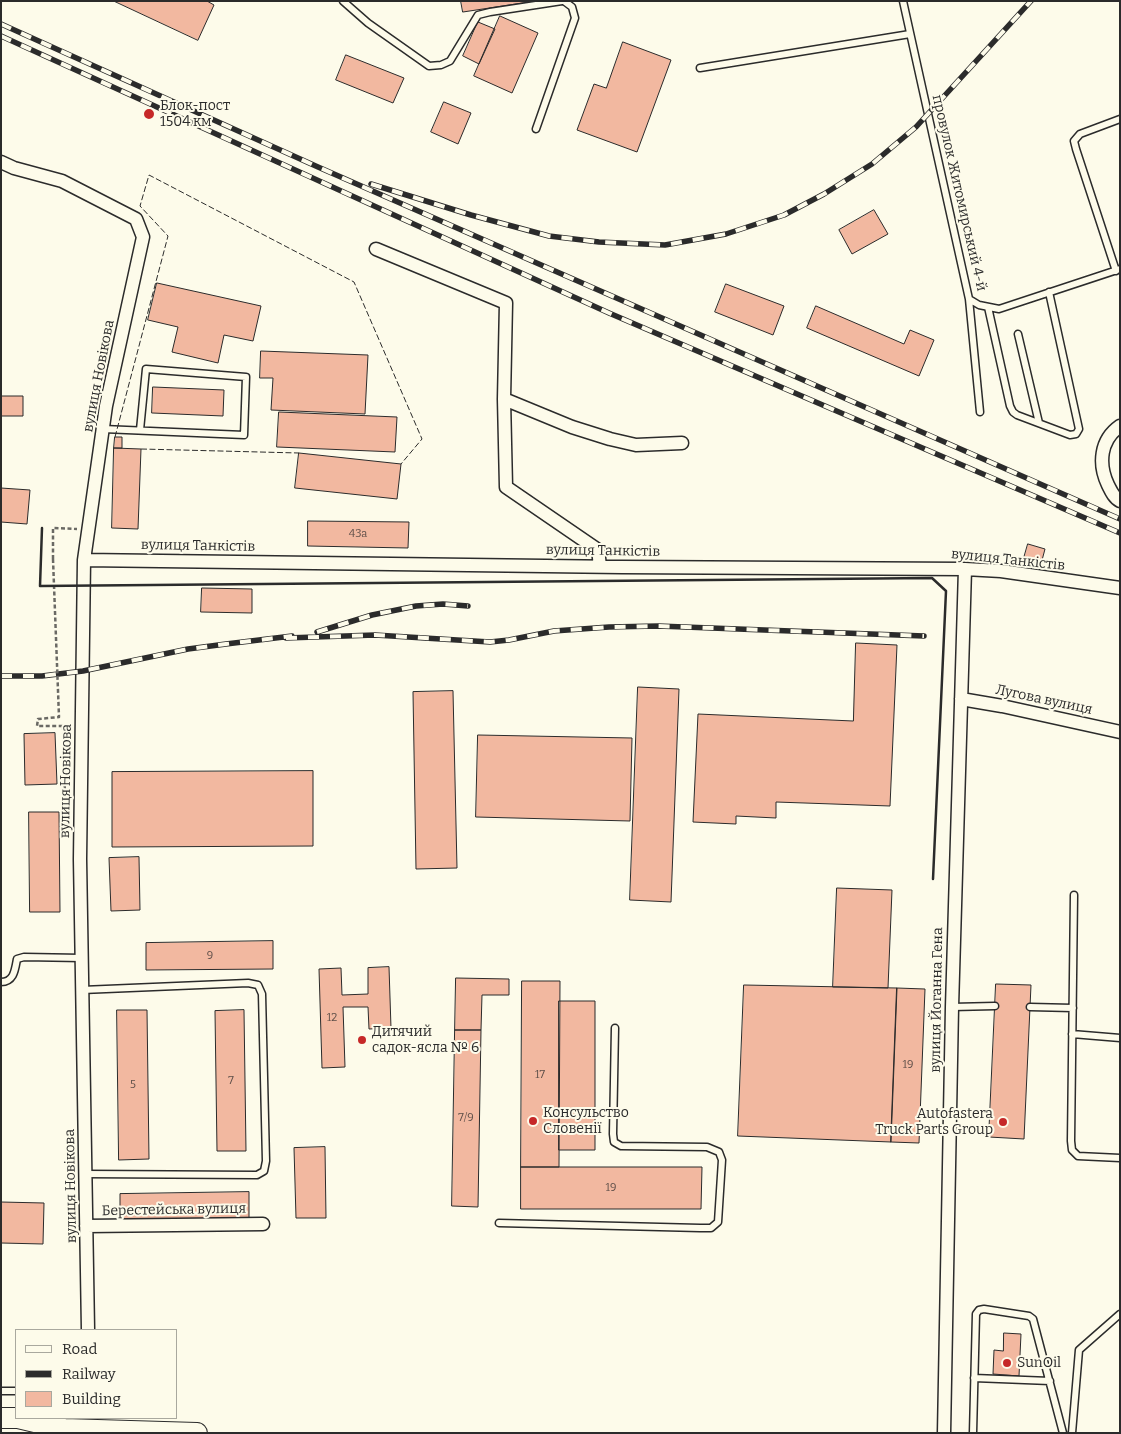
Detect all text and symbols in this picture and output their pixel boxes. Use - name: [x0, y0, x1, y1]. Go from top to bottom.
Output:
- street label: провулок Житомирський 4-й: [928, 93, 990, 293]
- place label: Блок-пост 1504 км: [160, 98, 230, 130]
- marker: Блок-пост 1504 км: [142, 107, 156, 121]
- street label: вулиця Новікова: [80, 318, 118, 434]
- house number: 43а: [349, 527, 367, 541]
- street label: вулиця Танкістів: [141, 537, 255, 555]
- street label: вулиця Танкістів: [546, 542, 660, 560]
- street label: вулиця Танкістів: [950, 546, 1066, 574]
- street label: Лугова вулиця: [994, 682, 1094, 718]
- street label: вулиця Новікова: [57, 724, 75, 838]
- street label: вулиця Йоганна Гена: [927, 927, 947, 1073]
- house number: 9: [207, 949, 213, 963]
- house number: 12: [327, 1011, 337, 1025]
- place label: Дитячий садок-ясла № 6: [372, 1024, 479, 1056]
- marker: Дитячий садок-ясла № 6: [356, 1034, 368, 1046]
- house number: 19: [903, 1058, 913, 1072]
- house number: 17: [535, 1068, 545, 1082]
- house number: 7: [228, 1074, 234, 1088]
- house number: 5: [130, 1078, 136, 1092]
- place label: Консульство Словенії: [543, 1105, 629, 1138]
- place label: Autofastera Truck Parts Group: [875, 1106, 993, 1138]
- house number: 7/9: [458, 1111, 474, 1125]
- marker: Консульство Словенії: [527, 1115, 539, 1127]
- marker: Autofastera Truck Parts Group: [997, 1116, 1009, 1128]
- street label: вулиця Новікова: [62, 1129, 80, 1243]
- house number: 19: [606, 1181, 616, 1195]
- street label: Берестейська вулиця: [102, 1200, 246, 1220]
- legend: [15, 1329, 178, 1419]
- text: Road: [62, 1340, 97, 1358]
- place label: SunOil: [1017, 1355, 1061, 1371]
- marker: SunOil: [1001, 1357, 1013, 1369]
- text: Railway: [62, 1365, 116, 1383]
- text: Building: [62, 1390, 121, 1408]

